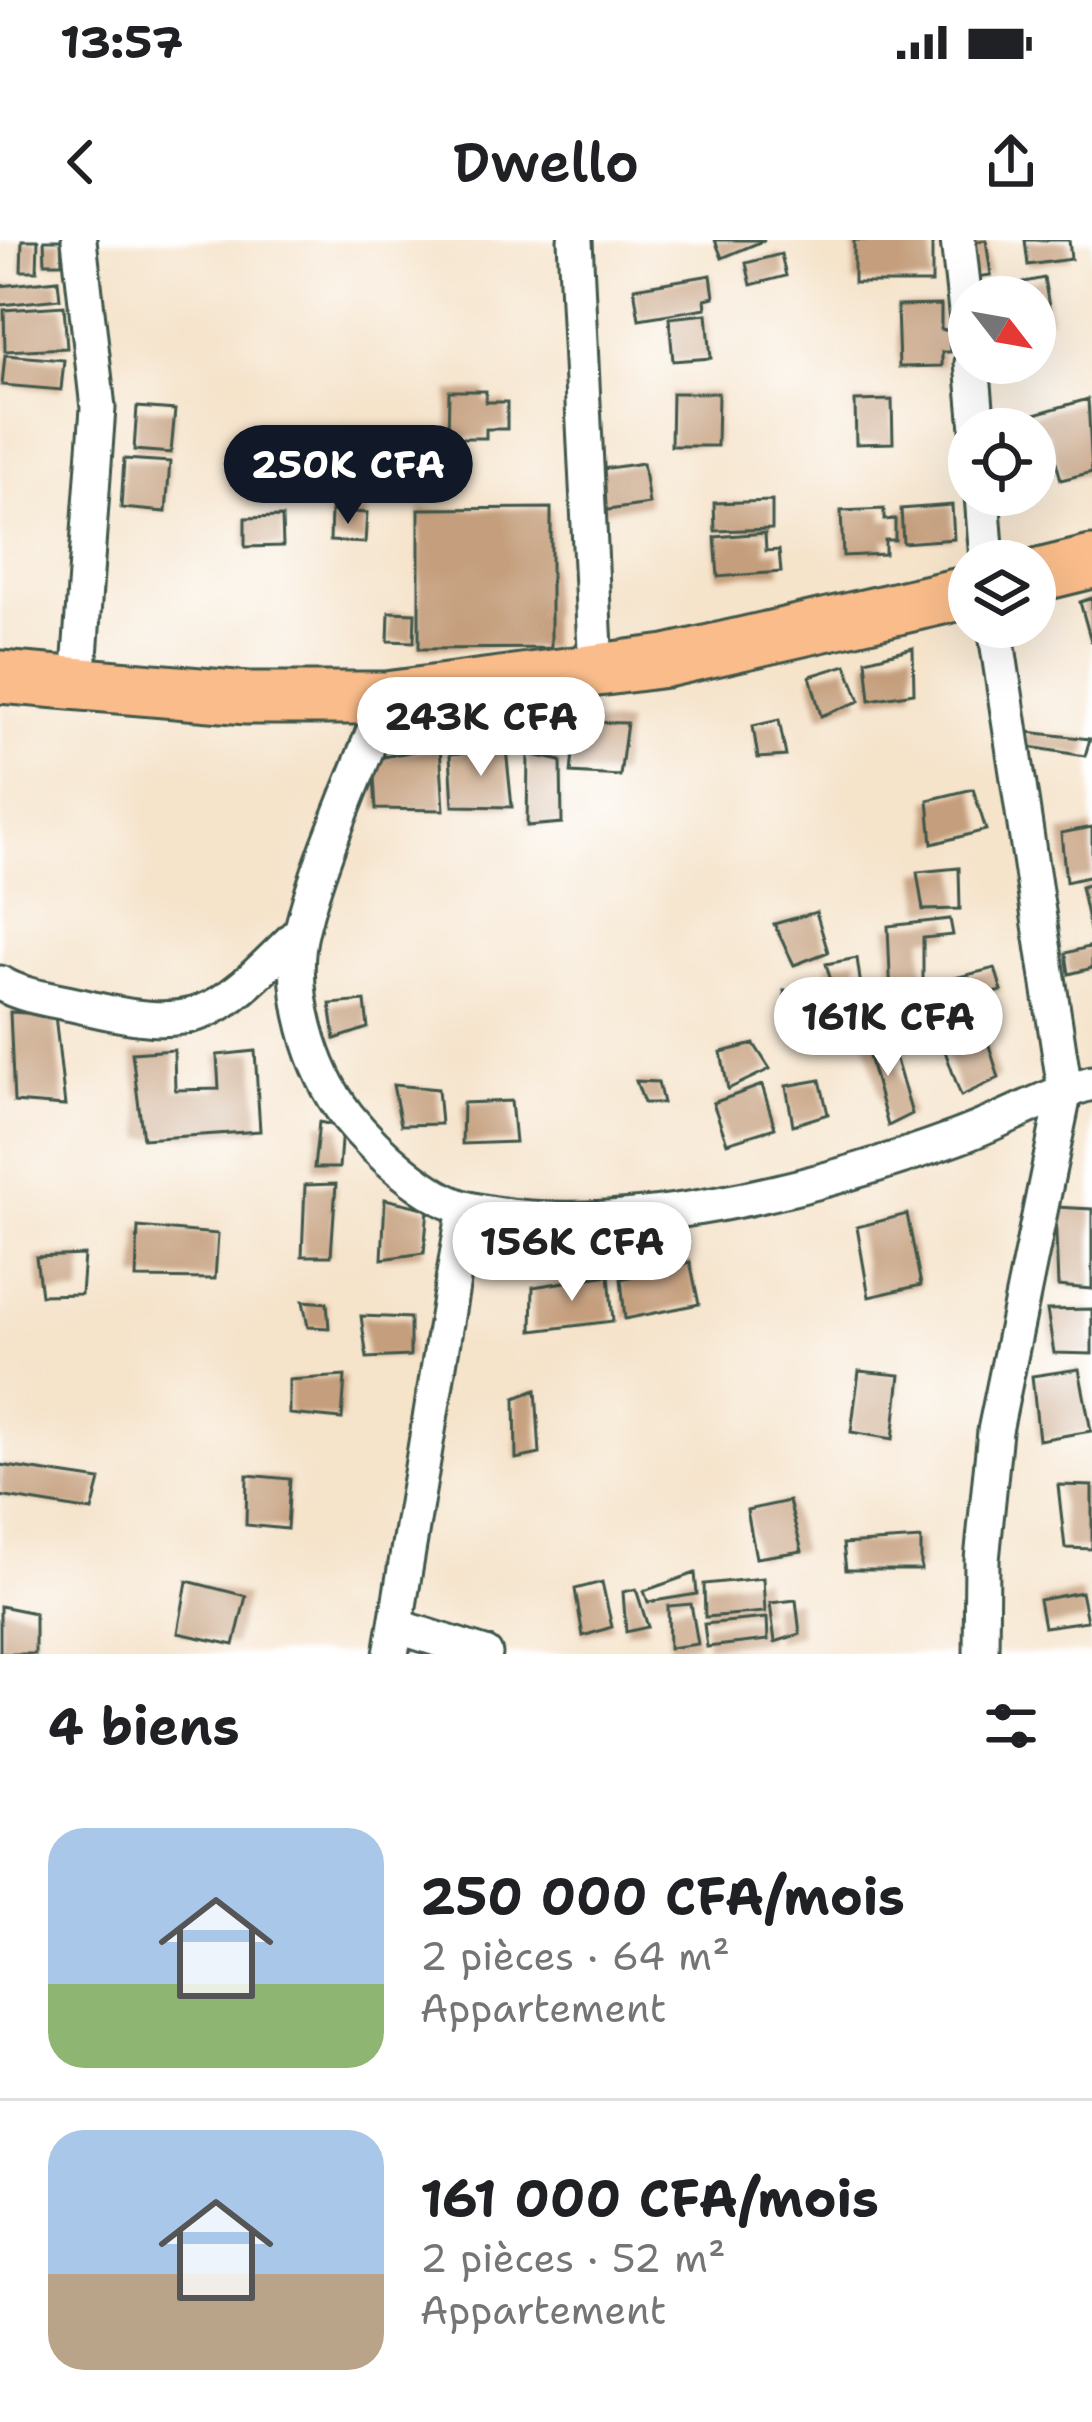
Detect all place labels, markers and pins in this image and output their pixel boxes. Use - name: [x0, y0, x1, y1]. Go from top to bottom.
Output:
- pin: 250K CFA: [224, 425, 472, 527]
- pin: 243K CFA: [357, 677, 605, 779]
- pin: 161K CFA: [764, 977, 1012, 1079]
- pin: 156K CFA: [448, 1202, 696, 1304]

